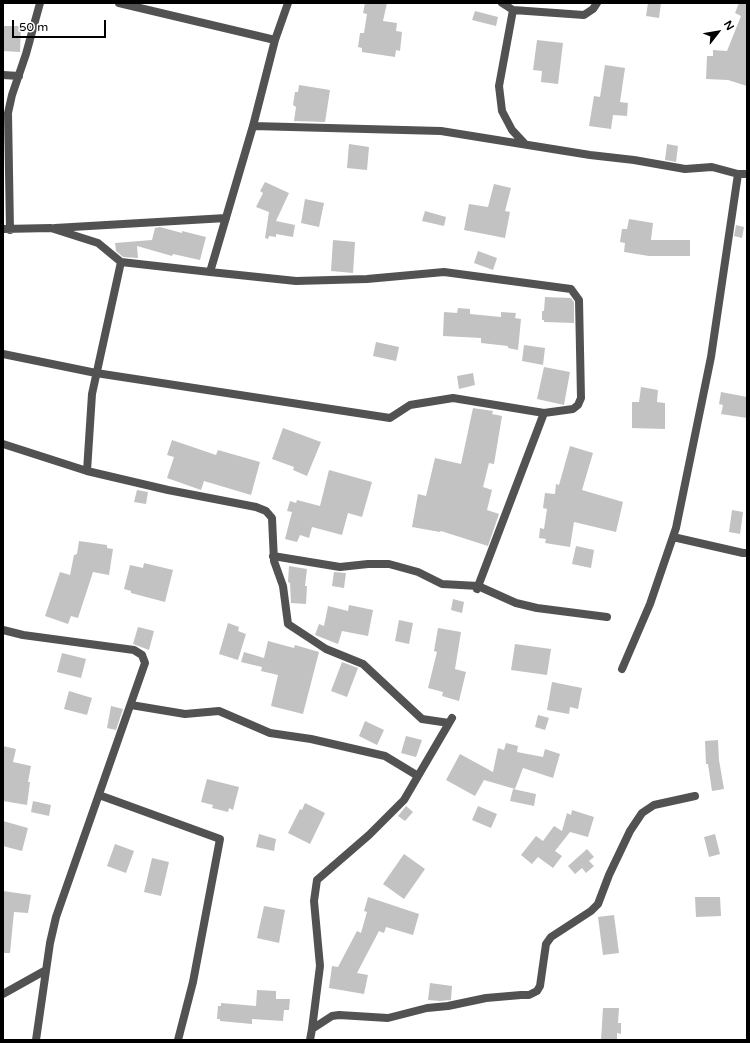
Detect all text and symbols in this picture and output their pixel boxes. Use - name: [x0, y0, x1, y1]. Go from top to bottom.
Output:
- scale bar: [14, 12, 108, 38]
- north arrow: [698, 12, 738, 52]
- text: N: [721, 18, 737, 33]
- text: 50 m: [19, 20, 48, 34]

